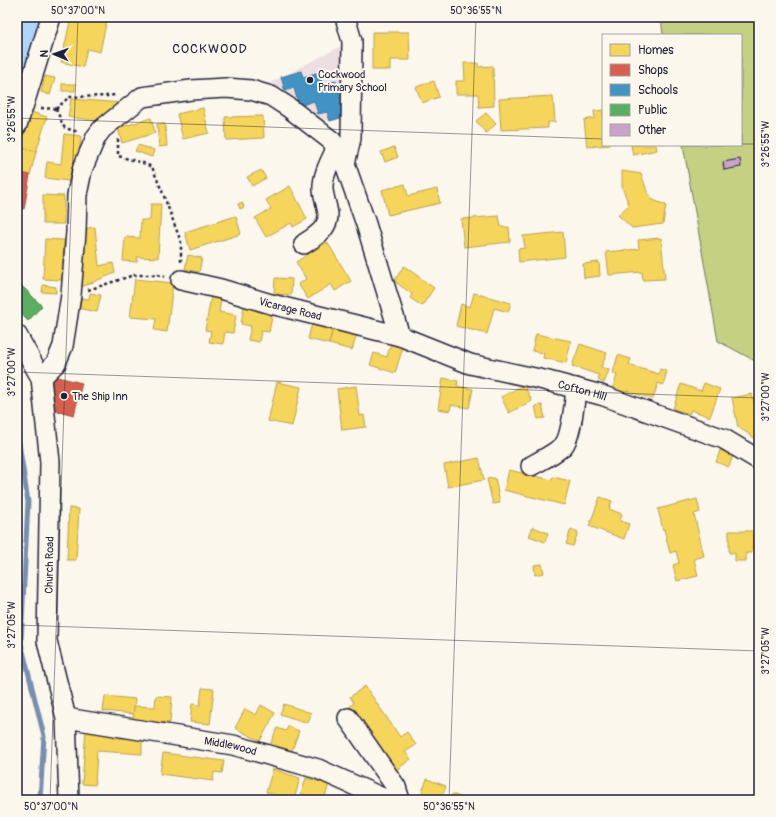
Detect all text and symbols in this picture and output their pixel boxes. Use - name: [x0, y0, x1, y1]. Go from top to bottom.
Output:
- text: 50°37'00"N: [51, 5, 105, 17]
- text: 50°36'55"N: [450, 5, 502, 17]
- north arrow: [34, 34, 74, 74]
- legend: [602, 34, 742, 146]
- district label: COCKWOOD: [172, 41, 248, 57]
- text: Homes: [638, 43, 674, 58]
- text: N: [38, 49, 51, 58]
- text: Shops: [638, 63, 669, 78]
- place label: Cockwood Primary School: [318, 68, 387, 94]
- marker: Cockwood Primary School: [305, 75, 315, 85]
- text: Schools: [638, 83, 678, 98]
- text: 3°26'55"W: [6, 95, 18, 142]
- text: Public: [638, 103, 668, 118]
- text: 3°26'55"W: [760, 120, 772, 167]
- text: Other: [638, 123, 667, 138]
- street label: Vicarage Road: [257, 295, 323, 323]
- text: 3°27'00"W: [6, 347, 18, 397]
- text: 3°27'00"W: [760, 372, 772, 422]
- street label: Cofton Hill: [556, 378, 609, 404]
- place label: The Ship Inn: [72, 390, 128, 403]
- marker: The Ship Inn: [59, 391, 69, 401]
- street label: Church Road: [43, 536, 56, 594]
- text: 3°27'05"W: [6, 601, 18, 649]
- text: 3°27'05"W: [760, 627, 772, 675]
- street label: Middlewood: [203, 734, 258, 758]
- text: 50°37'00"N: [24, 801, 78, 813]
- text: 50°36'55"N: [423, 801, 475, 813]

